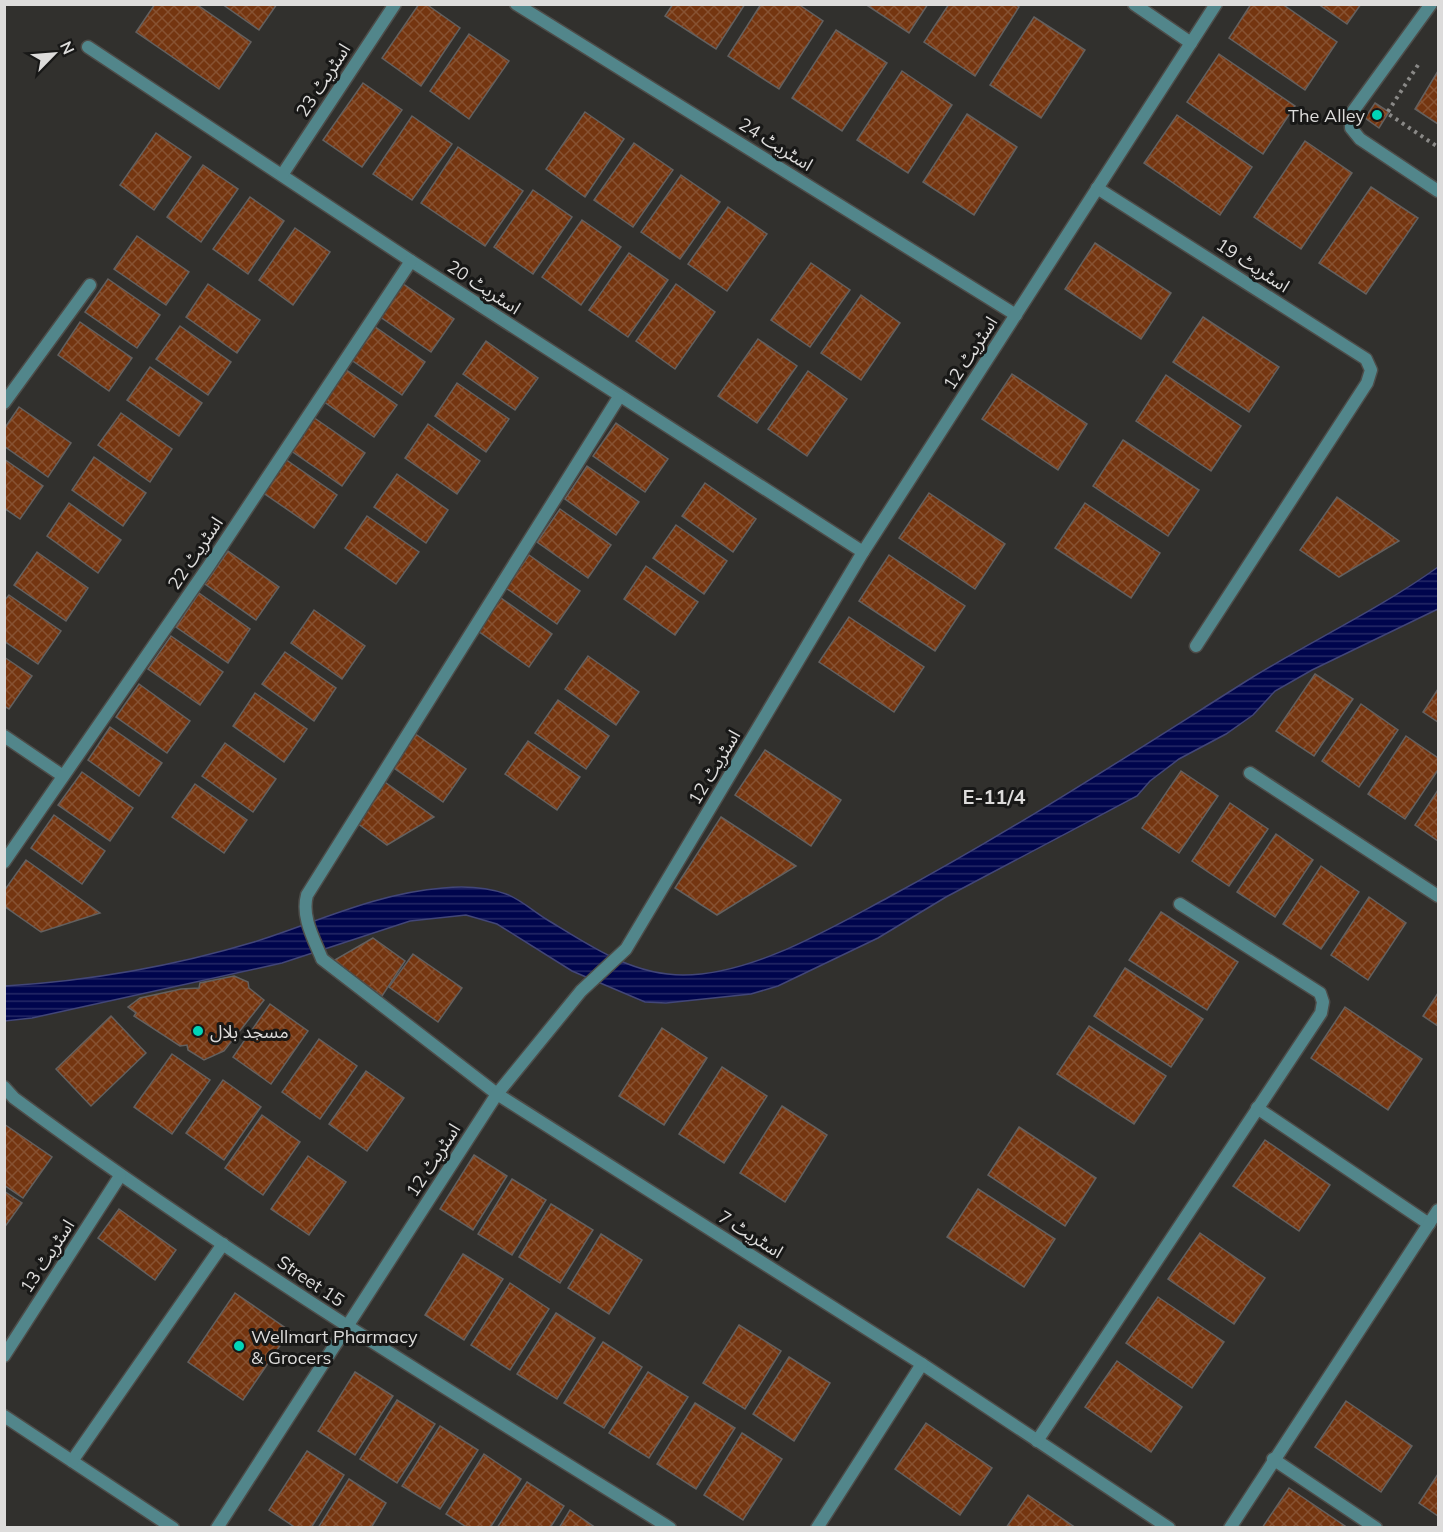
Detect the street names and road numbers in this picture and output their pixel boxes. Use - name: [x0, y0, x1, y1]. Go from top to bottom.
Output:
- street label: اسٹریٹ 23: [291, 39, 355, 121]
- street label: اسٹریٹ 24: [735, 112, 817, 176]
- street label: اسٹریٹ 19: [1212, 233, 1294, 297]
- street label: اسٹریٹ 20: [443, 255, 525, 319]
- street label: اسٹریٹ 12: [938, 312, 1002, 394]
- street label: اسٹریٹ 22: [162, 512, 228, 594]
- street label: اسٹریٹ 12: [683, 725, 745, 809]
- street label: اسٹریٹ 12: [401, 1119, 465, 1201]
- street label: اسٹریٹ 7: [714, 1205, 788, 1263]
- street label: اسٹریٹ 13: [15, 1215, 79, 1297]
- street label: Street 15: [273, 1250, 349, 1312]

